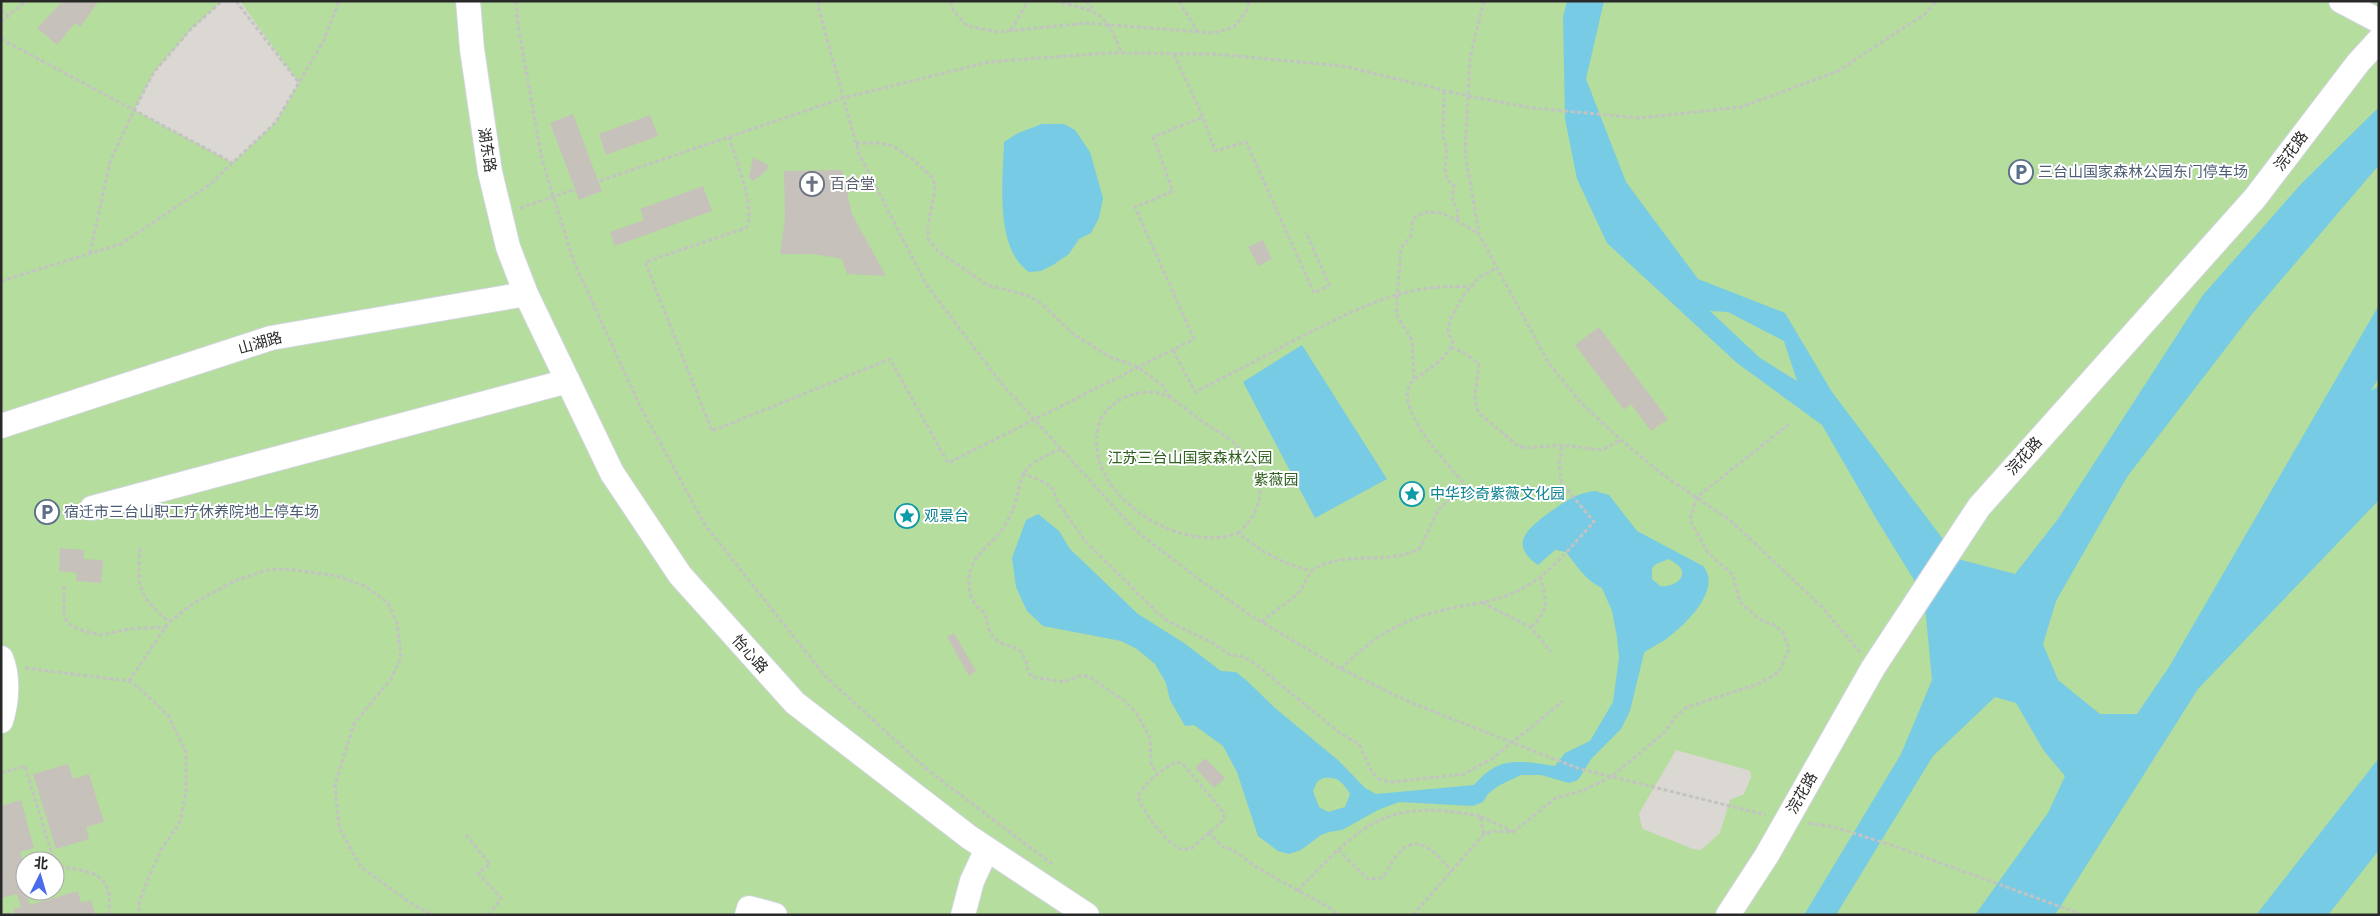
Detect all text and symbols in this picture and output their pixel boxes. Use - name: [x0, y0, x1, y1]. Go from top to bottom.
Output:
- street label: 湖东路: [476, 127, 498, 173]
- street label: 浣花路: [2271, 128, 2311, 174]
- parking icon: 三台山国家森林公园东门停车场: [2008, 159, 2034, 185]
- place label: 三台山国家森林公园东门停车场: [2038, 164, 2248, 180]
- church icon: 百合堂: [799, 171, 825, 197]
- place label: 百合堂: [830, 176, 875, 192]
- street label: 山湖路: [236, 329, 284, 357]
- street label: 浣花路: [2003, 434, 2045, 478]
- park label: 江苏三台山国家森林公园: [1107, 450, 1273, 466]
- park label: 紫薇园: [1253, 472, 1299, 488]
- place icon: 中华珍奇紫薇文化园: [1399, 481, 1425, 507]
- place label: 中华珍奇紫薇文化园: [1430, 485, 1565, 502]
- parking icon: 宿迁市三台山职工疗休养院地上停车场: [34, 499, 60, 525]
- place label: 宿迁市三台山职工疗休养院地上停车场: [64, 503, 319, 520]
- place icon: 观景台: [894, 503, 920, 529]
- place label: 观景台: [924, 508, 969, 524]
- street label: 怡心路: [729, 631, 772, 676]
- street label: 浣花路: [1784, 770, 1820, 816]
- north arrow: [15, 851, 65, 901]
- text: 北: [33, 855, 49, 872]

